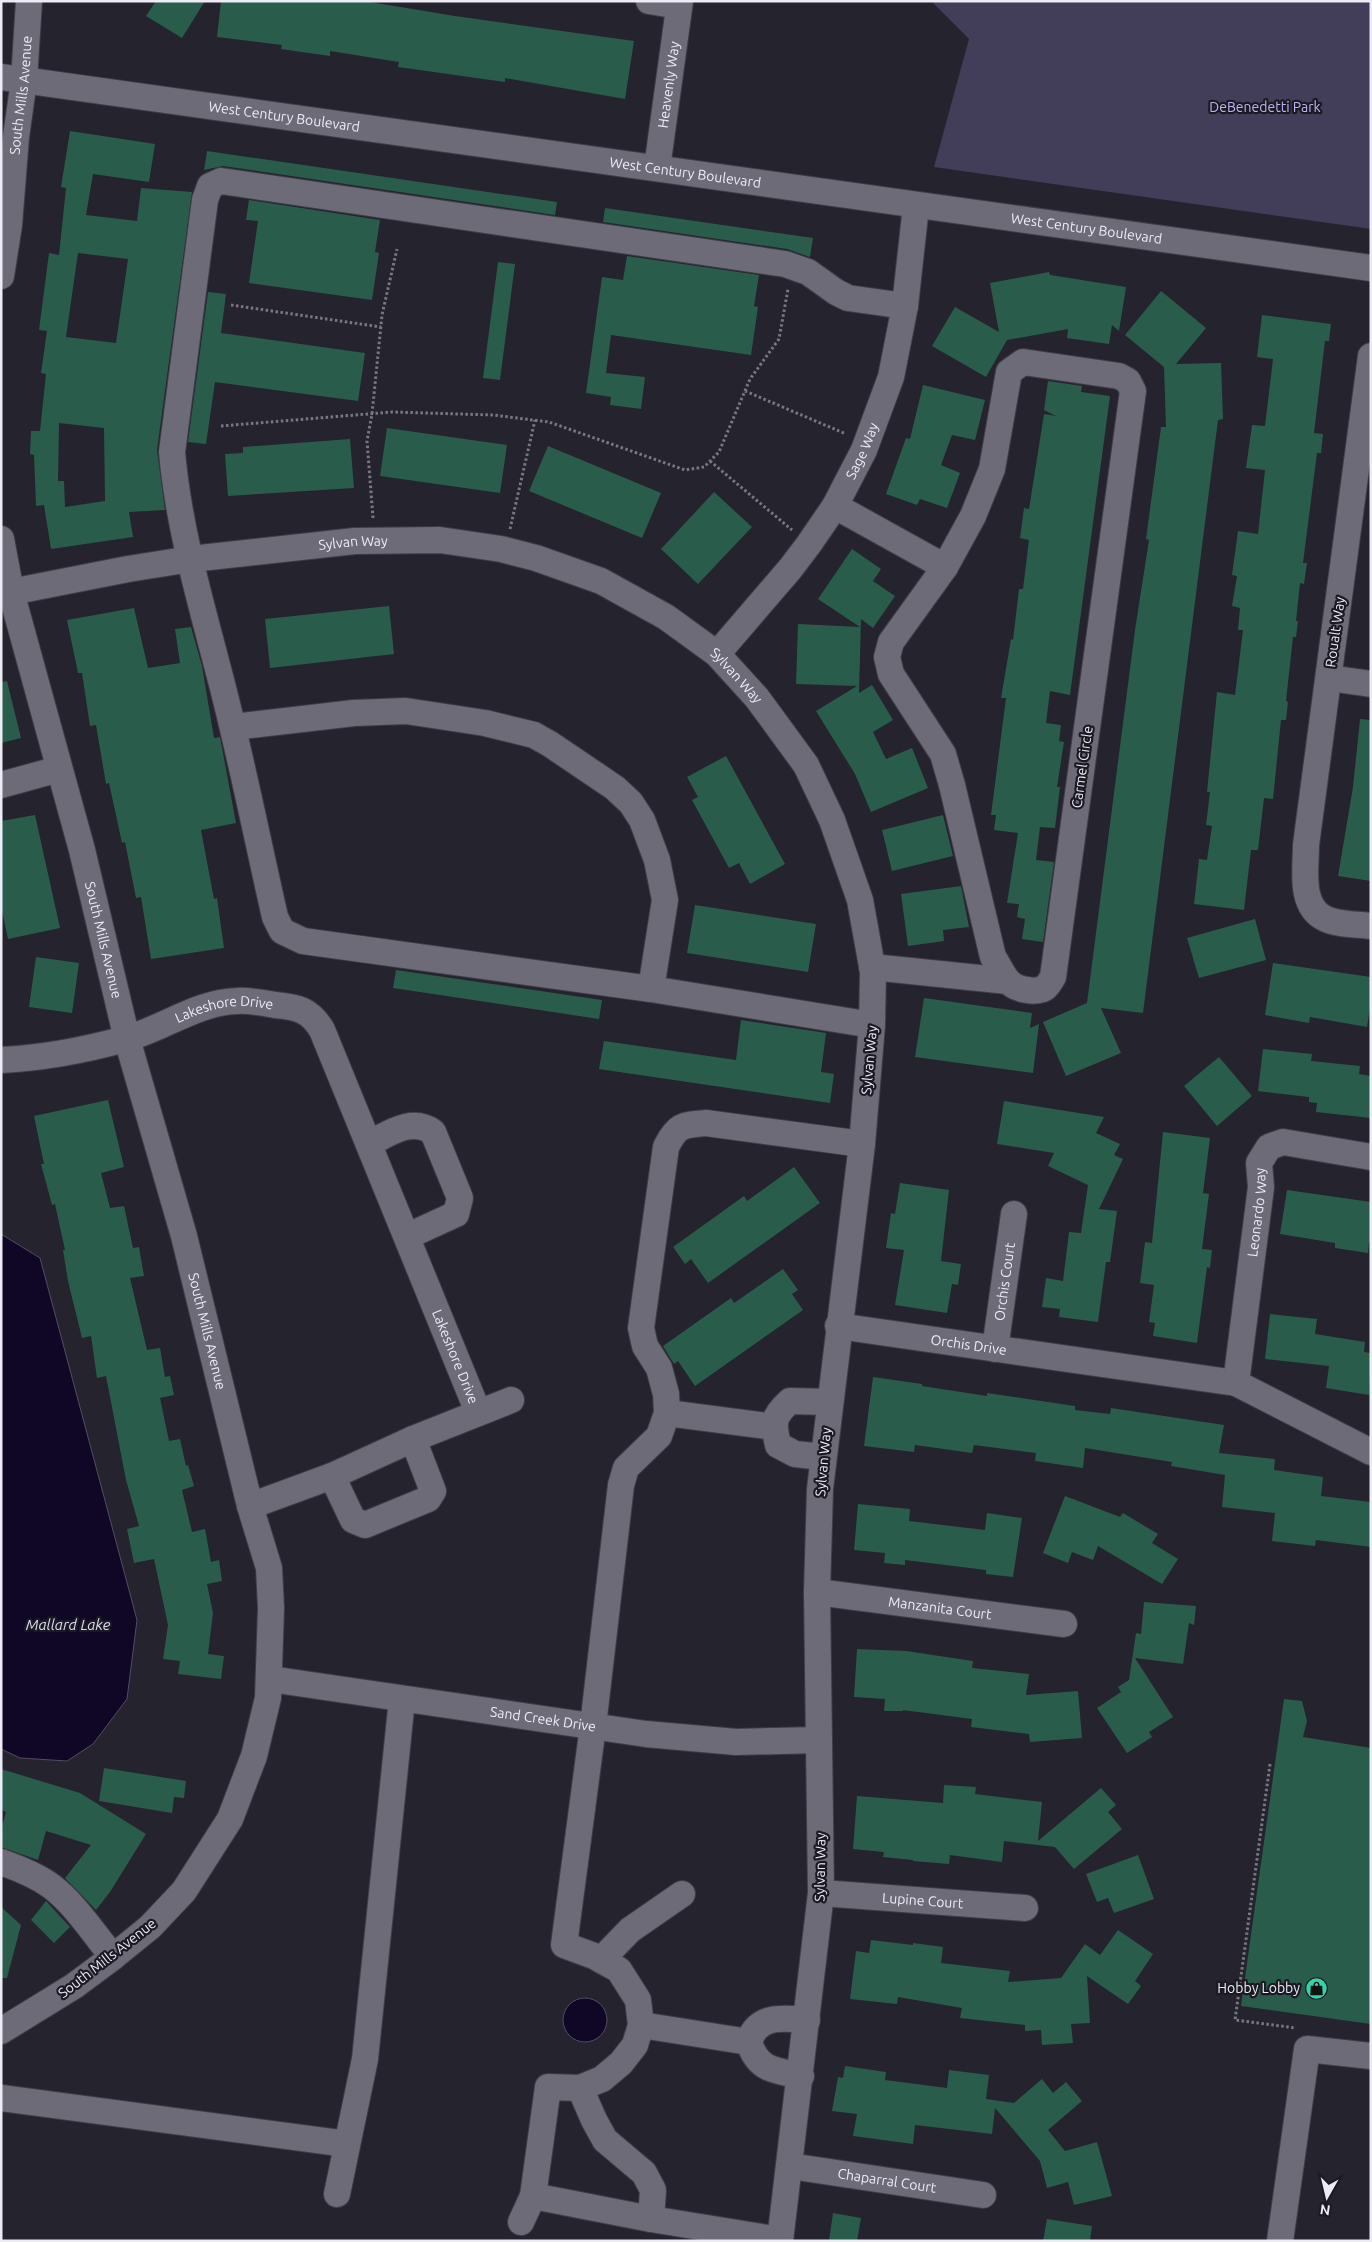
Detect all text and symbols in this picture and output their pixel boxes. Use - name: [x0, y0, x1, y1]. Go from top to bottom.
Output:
- street label: South Mills Avenue: [7, 35, 35, 155]
- street label: Heavenly Way: [655, 40, 682, 129]
- street label: West Century Boulevard: [208, 98, 361, 135]
- park label: DeBenedetti Park: [1209, 99, 1321, 115]
- street label: West Century Boulevard: [609, 154, 762, 191]
- street label: West Century Boulevard: [1010, 210, 1163, 247]
- street label: Sage Way: [842, 420, 881, 482]
- street label: Sylvan Way: [318, 533, 388, 553]
- street label: Roualt Way: [1322, 595, 1348, 668]
- street label: Sylvan Way: [708, 644, 766, 706]
- street label: Carmel Circle: [1068, 725, 1096, 809]
- street label: South Mills Avenue: [82, 880, 125, 1000]
- street label: Lakeshore Drive: [172, 993, 275, 1026]
- street label: Sylvan Way: [858, 1025, 880, 1095]
- street label: Leonardo Way: [1244, 1167, 1270, 1258]
- street label: Orchis Court: [991, 1241, 1018, 1322]
- street label: South Mills Avenue: [185, 1271, 229, 1391]
- street label: Lakeshore Drive: [429, 1307, 482, 1406]
- street label: Orchis Drive: [930, 1331, 1008, 1358]
- street label: Sylvan Way: [812, 1427, 834, 1497]
- street label: Manzanita Court: [887, 1593, 993, 1623]
- water label: Mallard Lake: [26, 1616, 111, 1633]
- street label: Sand Creek Drive: [489, 1703, 597, 1735]
- street label: Sylvan Way: [811, 1832, 829, 1902]
- street label: Lupine Court: [882, 1890, 964, 1911]
- street label: South Mills Avenue: [55, 1915, 159, 2001]
- shop icon: Hobby Lobby: [1304, 1976, 1328, 2000]
- place label: Hobby Lobby: [1217, 1980, 1300, 1996]
- street label: Chaparral Court: [837, 2165, 938, 2196]
- north arrow: [1302, 2172, 1352, 2222]
- text: N: [1319, 2201, 1331, 2219]

